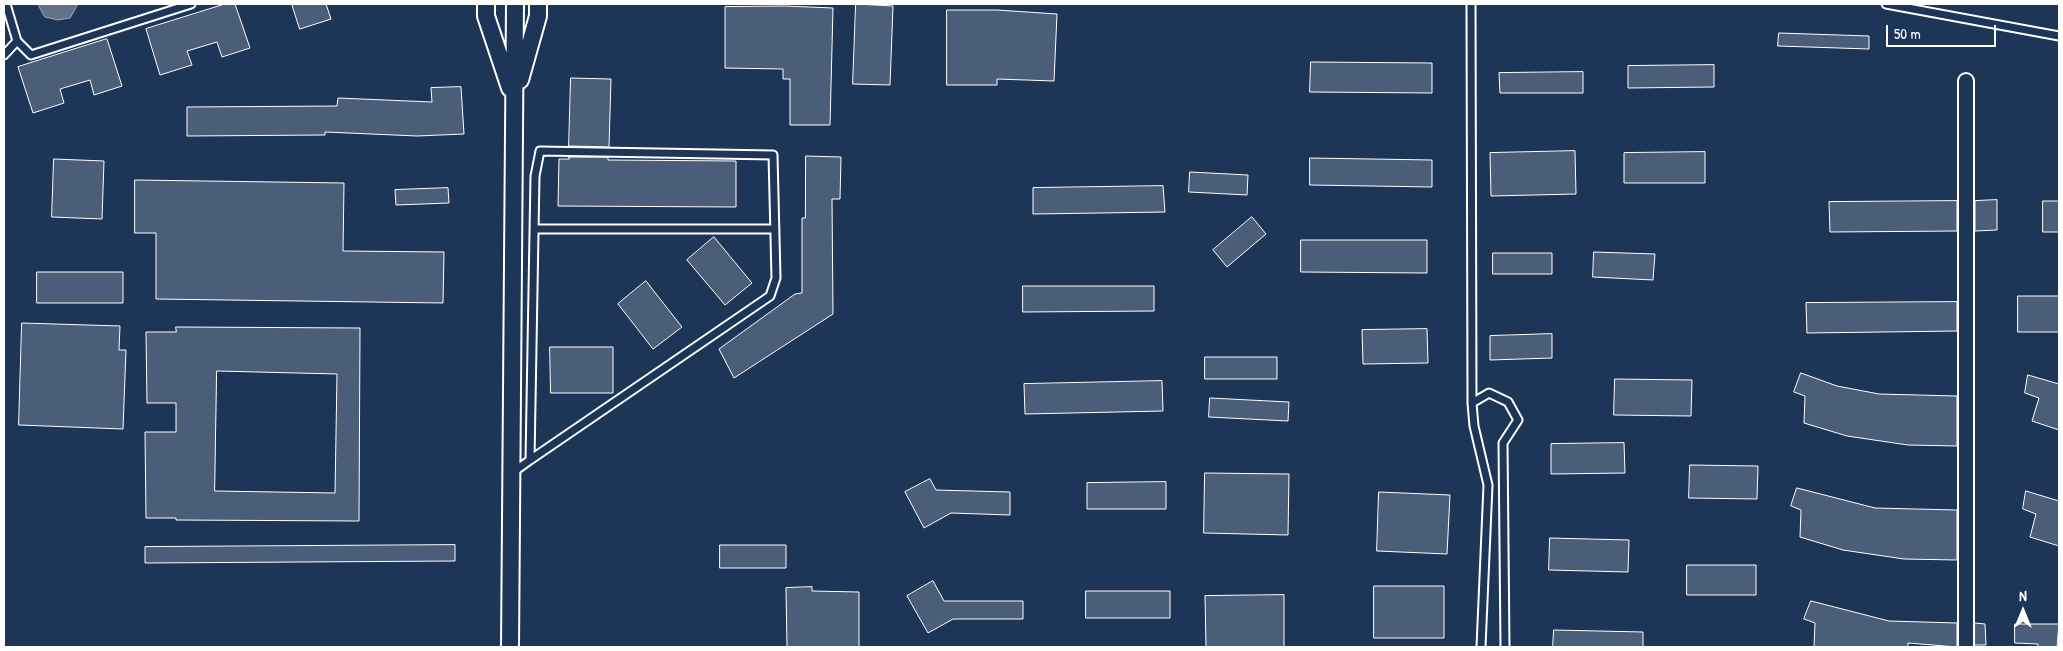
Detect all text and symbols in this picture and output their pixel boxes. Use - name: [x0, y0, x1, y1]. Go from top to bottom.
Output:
- scale bar: [1888, 15, 1998, 47]
- text: 50 m: [1894, 23, 1921, 44]
- north arrow: [1998, 586, 2048, 636]
- text: N: [2019, 586, 2027, 605]

